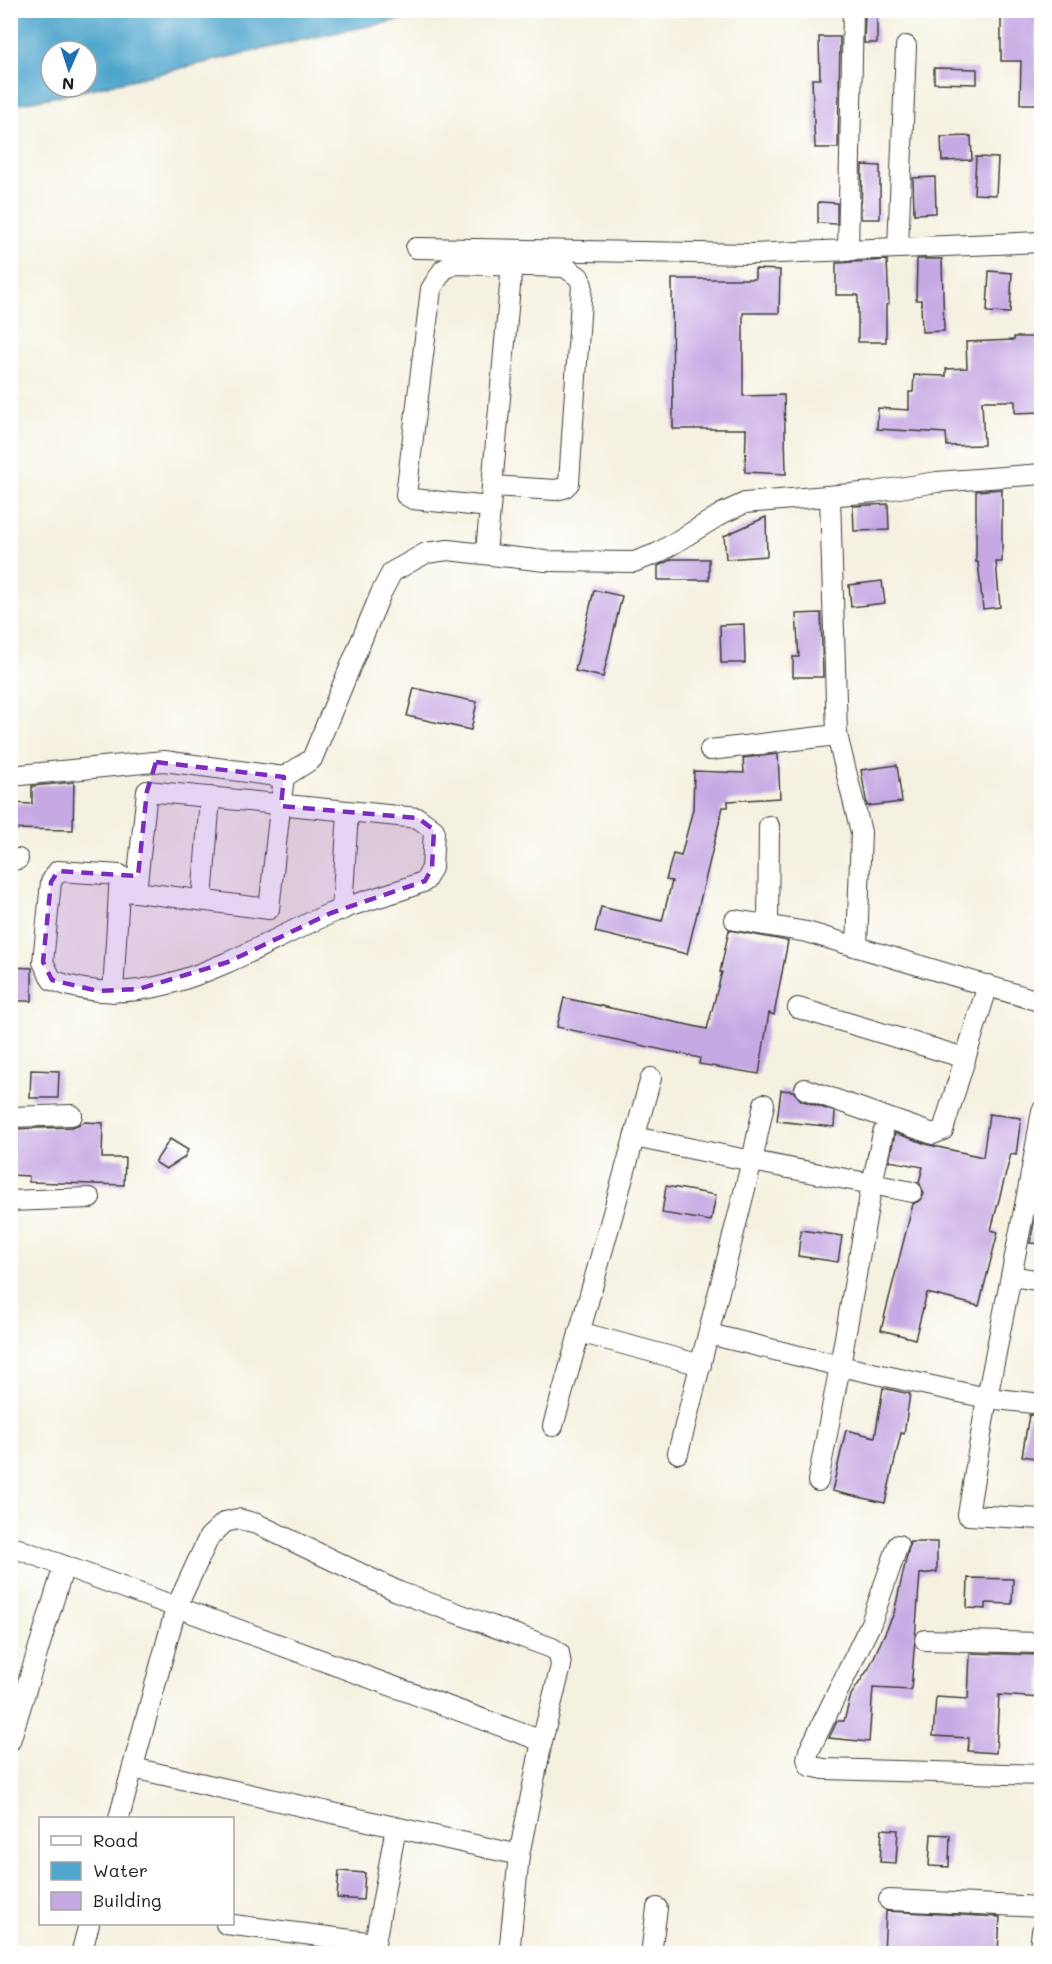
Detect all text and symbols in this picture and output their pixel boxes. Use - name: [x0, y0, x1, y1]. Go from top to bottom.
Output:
- north arrow: [39, 39, 99, 99]
- text: N: [62, 74, 75, 95]
- legend: [39, 1817, 234, 1925]
- text: Road: [93, 1828, 138, 1852]
- text: Water: [93, 1858, 148, 1882]
- text: Building: [93, 1888, 161, 1912]

